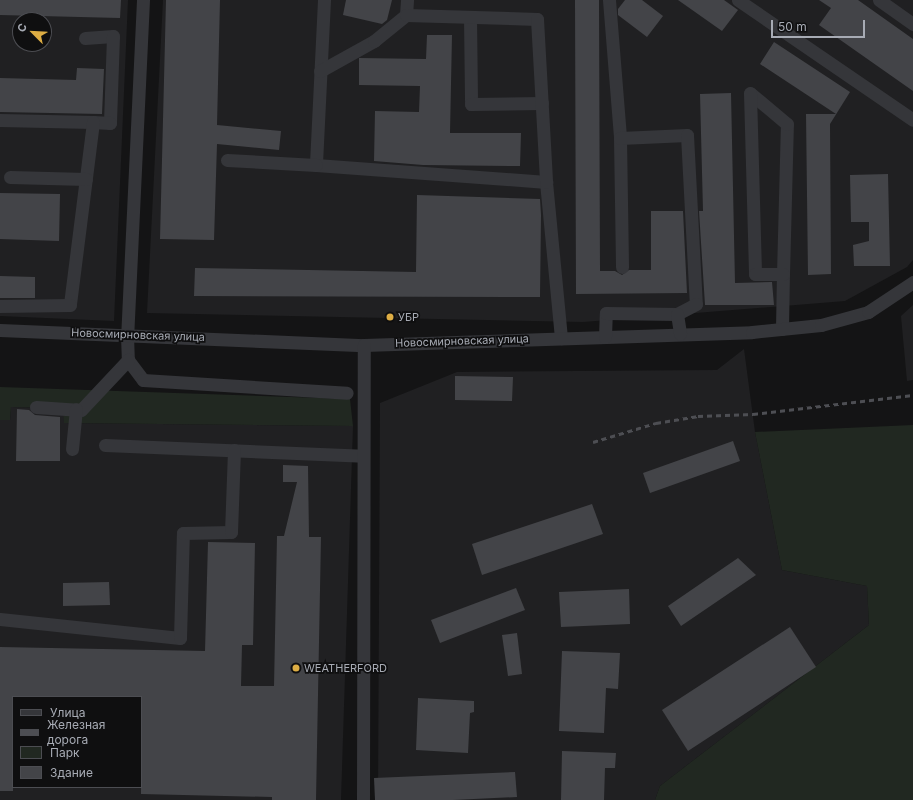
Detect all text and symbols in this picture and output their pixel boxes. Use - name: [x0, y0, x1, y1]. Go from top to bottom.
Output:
- north arrow: [12, 12, 52, 52]
- scale bar: [773, 12, 867, 38]
- text: 50 m: [778, 19, 807, 34]
- text: С: [14, 21, 30, 34]
- place label: УБР: [398, 310, 419, 324]
- marker: УБР: [385, 312, 395, 322]
- street label: Новосмирновская улица: [71, 326, 205, 344]
- street label: Новосмирновская улица: [395, 332, 529, 350]
- place label: WEATHERFORD: [304, 661, 387, 675]
- marker: WEATHERFORD: [291, 663, 301, 673]
- legend: [12, 696, 142, 788]
- text: Улица: [50, 705, 85, 720]
- text: Железная дорога: [47, 717, 105, 747]
- text: Парк: [50, 745, 80, 760]
- text: Здание: [50, 765, 93, 780]

